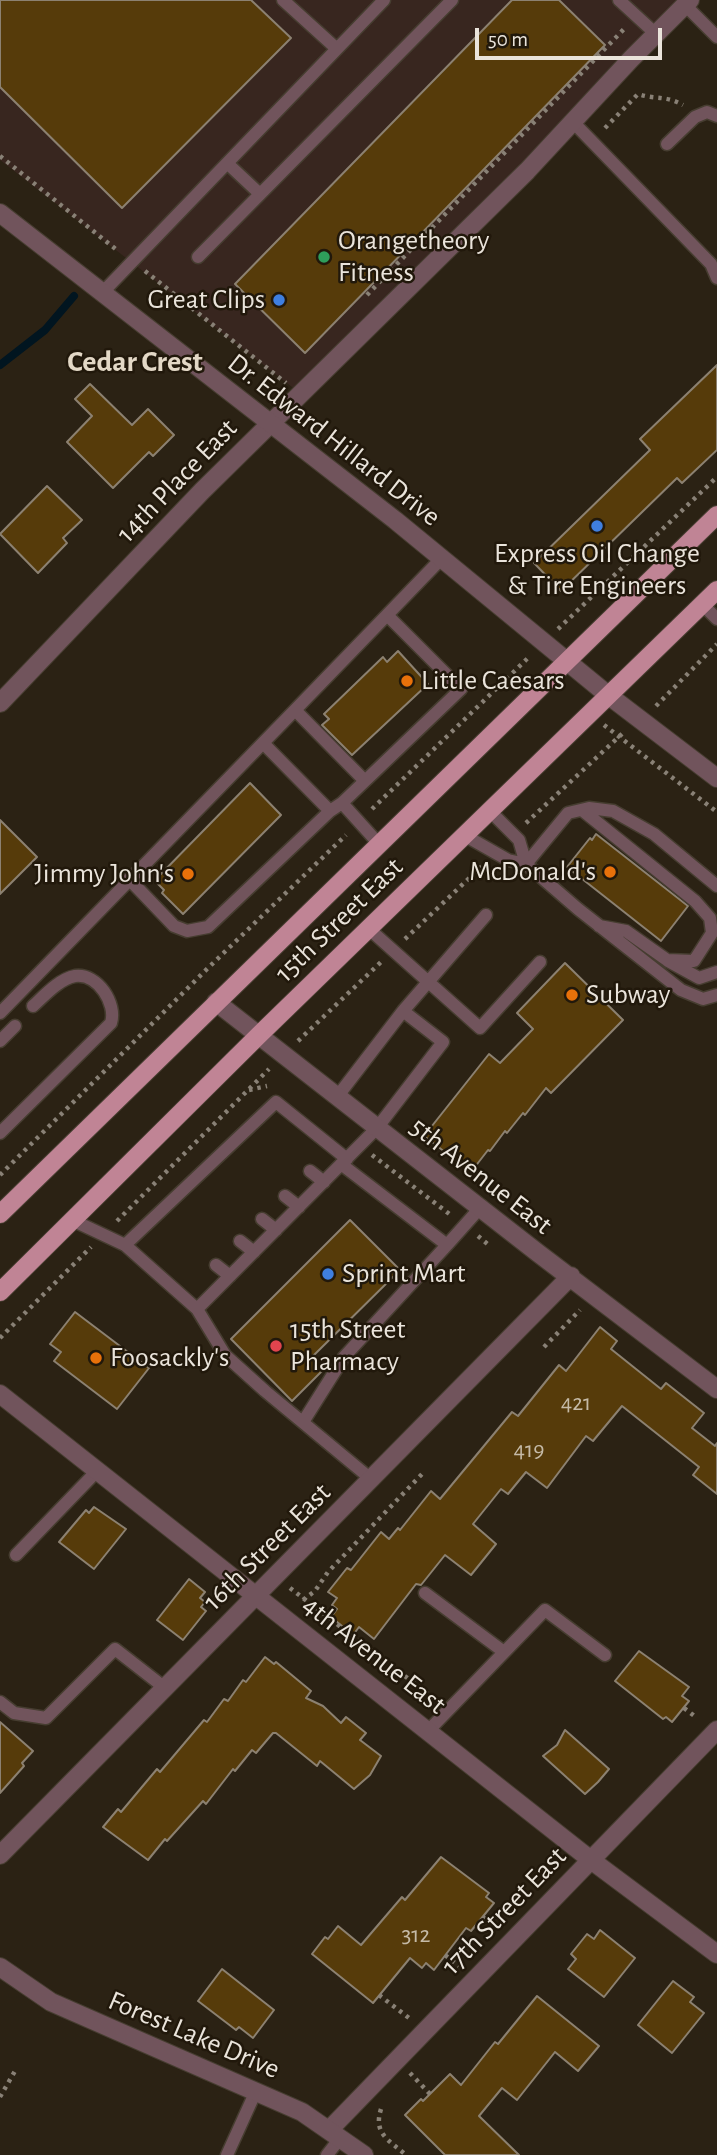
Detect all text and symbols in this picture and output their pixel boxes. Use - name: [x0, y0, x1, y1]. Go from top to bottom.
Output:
- scale bar: [479, 14, 666, 58]
- text: 50 m: [488, 29, 528, 50]
- place label: Orangetheory Fitness: [338, 224, 489, 290]
- marker: Orangetheory Fitness: [316, 249, 332, 265]
- place label: Great Clips: [147, 283, 265, 317]
- marker: Great Clips: [271, 292, 287, 308]
- district label: Cedar Crest: [67, 344, 203, 380]
- street label: Dr. Edward Hillard Drive: [221, 346, 447, 534]
- street label: 14th Place East: [110, 412, 244, 550]
- marker: Express Oil Change & Tire Engineers: [589, 518, 605, 534]
- place label: Express Oil Change & Tire Engineers: [494, 537, 700, 603]
- place label: Little Caesars: [421, 664, 565, 698]
- marker: Little Caesars: [399, 673, 415, 689]
- street label: 15th Street East: [268, 851, 410, 989]
- place label: McDonald's: [469, 855, 596, 889]
- place label: Jimmy John's: [34, 857, 174, 891]
- marker: McDonald's: [602, 864, 618, 880]
- marker: Jimmy John's: [180, 866, 196, 882]
- place label: Subway: [586, 978, 670, 1012]
- marker: Subway: [564, 987, 580, 1003]
- street label: 5th Avenue East: [403, 1110, 559, 1242]
- place label: Sprint Mart: [342, 1257, 465, 1291]
- marker: Sprint Mart: [320, 1266, 336, 1282]
- place label: 15th Street Pharmacy: [290, 1313, 405, 1379]
- marker: 15th Street Pharmacy: [268, 1338, 284, 1354]
- place label: Foosackly's: [110, 1341, 229, 1375]
- marker: Foosackly's: [88, 1350, 104, 1366]
- house number: 421: [561, 1389, 591, 1417]
- house number: 419: [513, 1436, 545, 1464]
- street label: 16th Street East: [196, 1476, 338, 1618]
- street label: 4th Avenue East: [296, 1589, 452, 1721]
- street label: 17th Street East: [435, 1840, 573, 1982]
- house number: 312: [401, 1921, 431, 1949]
- street label: Forest Lake Drive: [103, 1984, 285, 2086]

